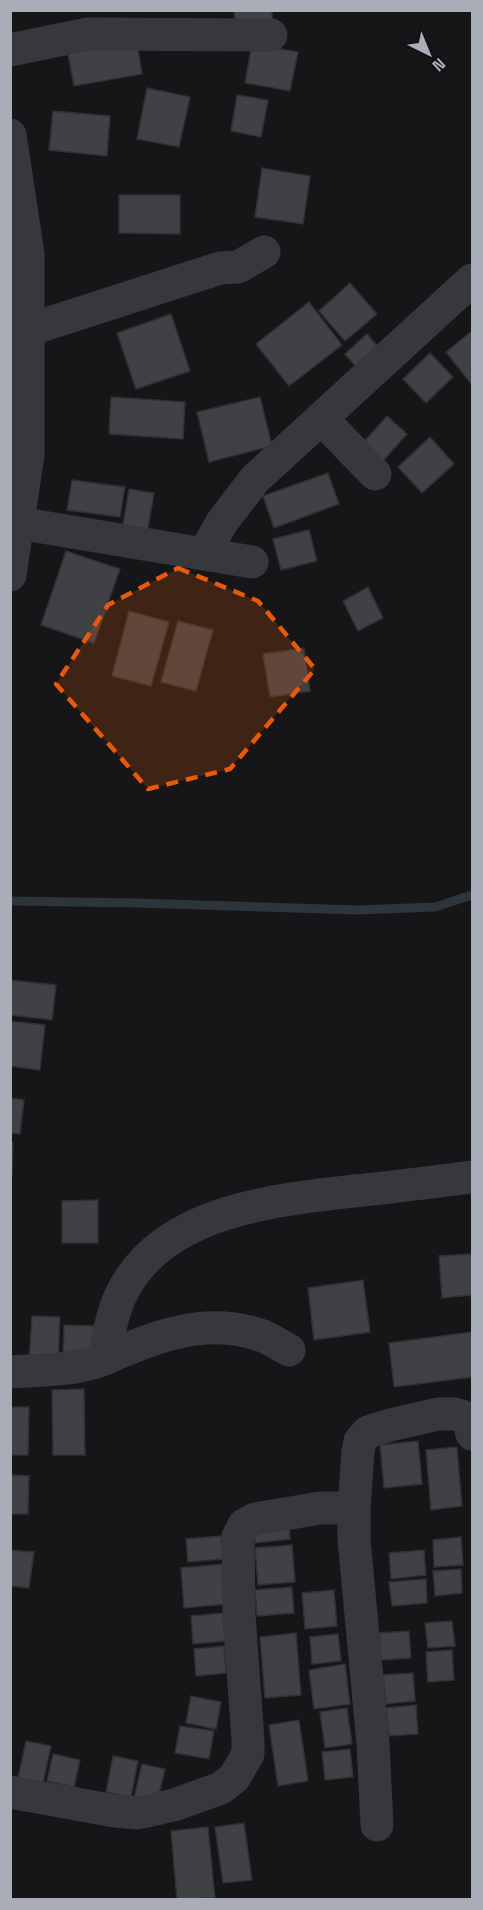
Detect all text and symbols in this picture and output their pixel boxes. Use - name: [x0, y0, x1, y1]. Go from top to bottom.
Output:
- north arrow: [399, 24, 459, 84]
- text: N: [428, 53, 450, 76]

